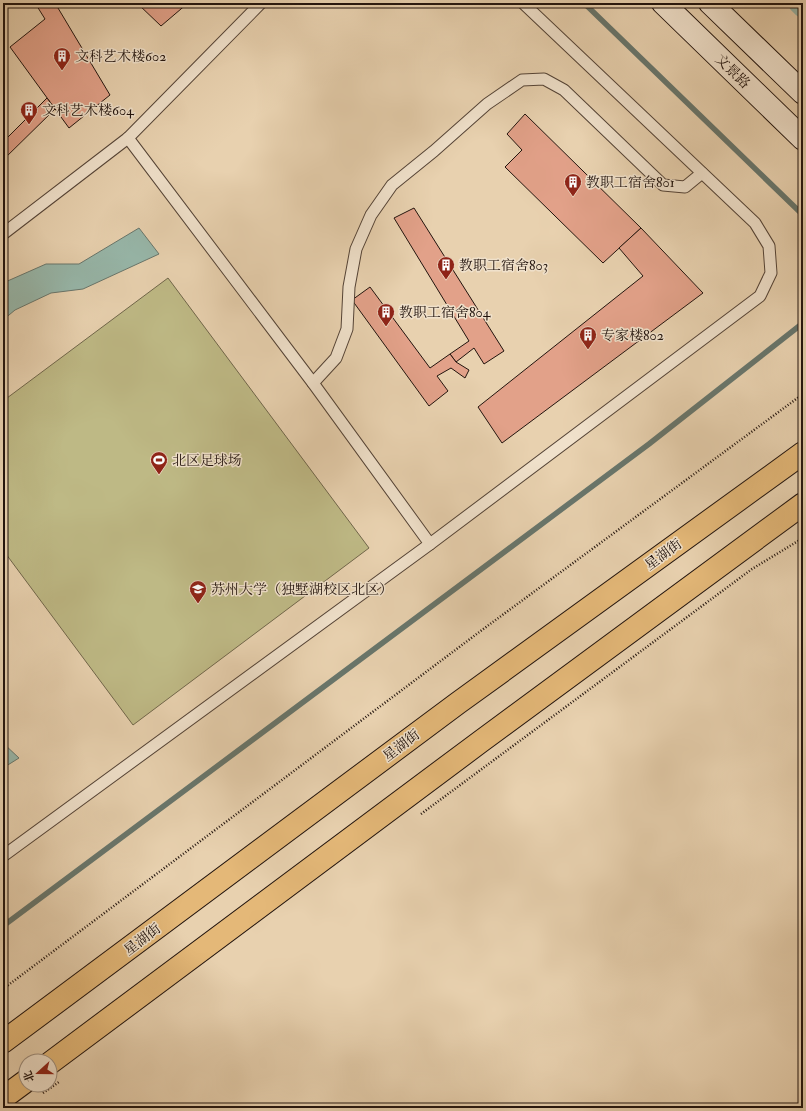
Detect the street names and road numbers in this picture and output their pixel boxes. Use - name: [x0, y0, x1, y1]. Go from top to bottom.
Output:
- street label: 文景路: [712, 51, 754, 92]
- street label: 星湖街: [641, 535, 685, 574]
- street label: 星湖街: [379, 726, 423, 765]
- street label: 星湖街: [120, 920, 164, 959]

